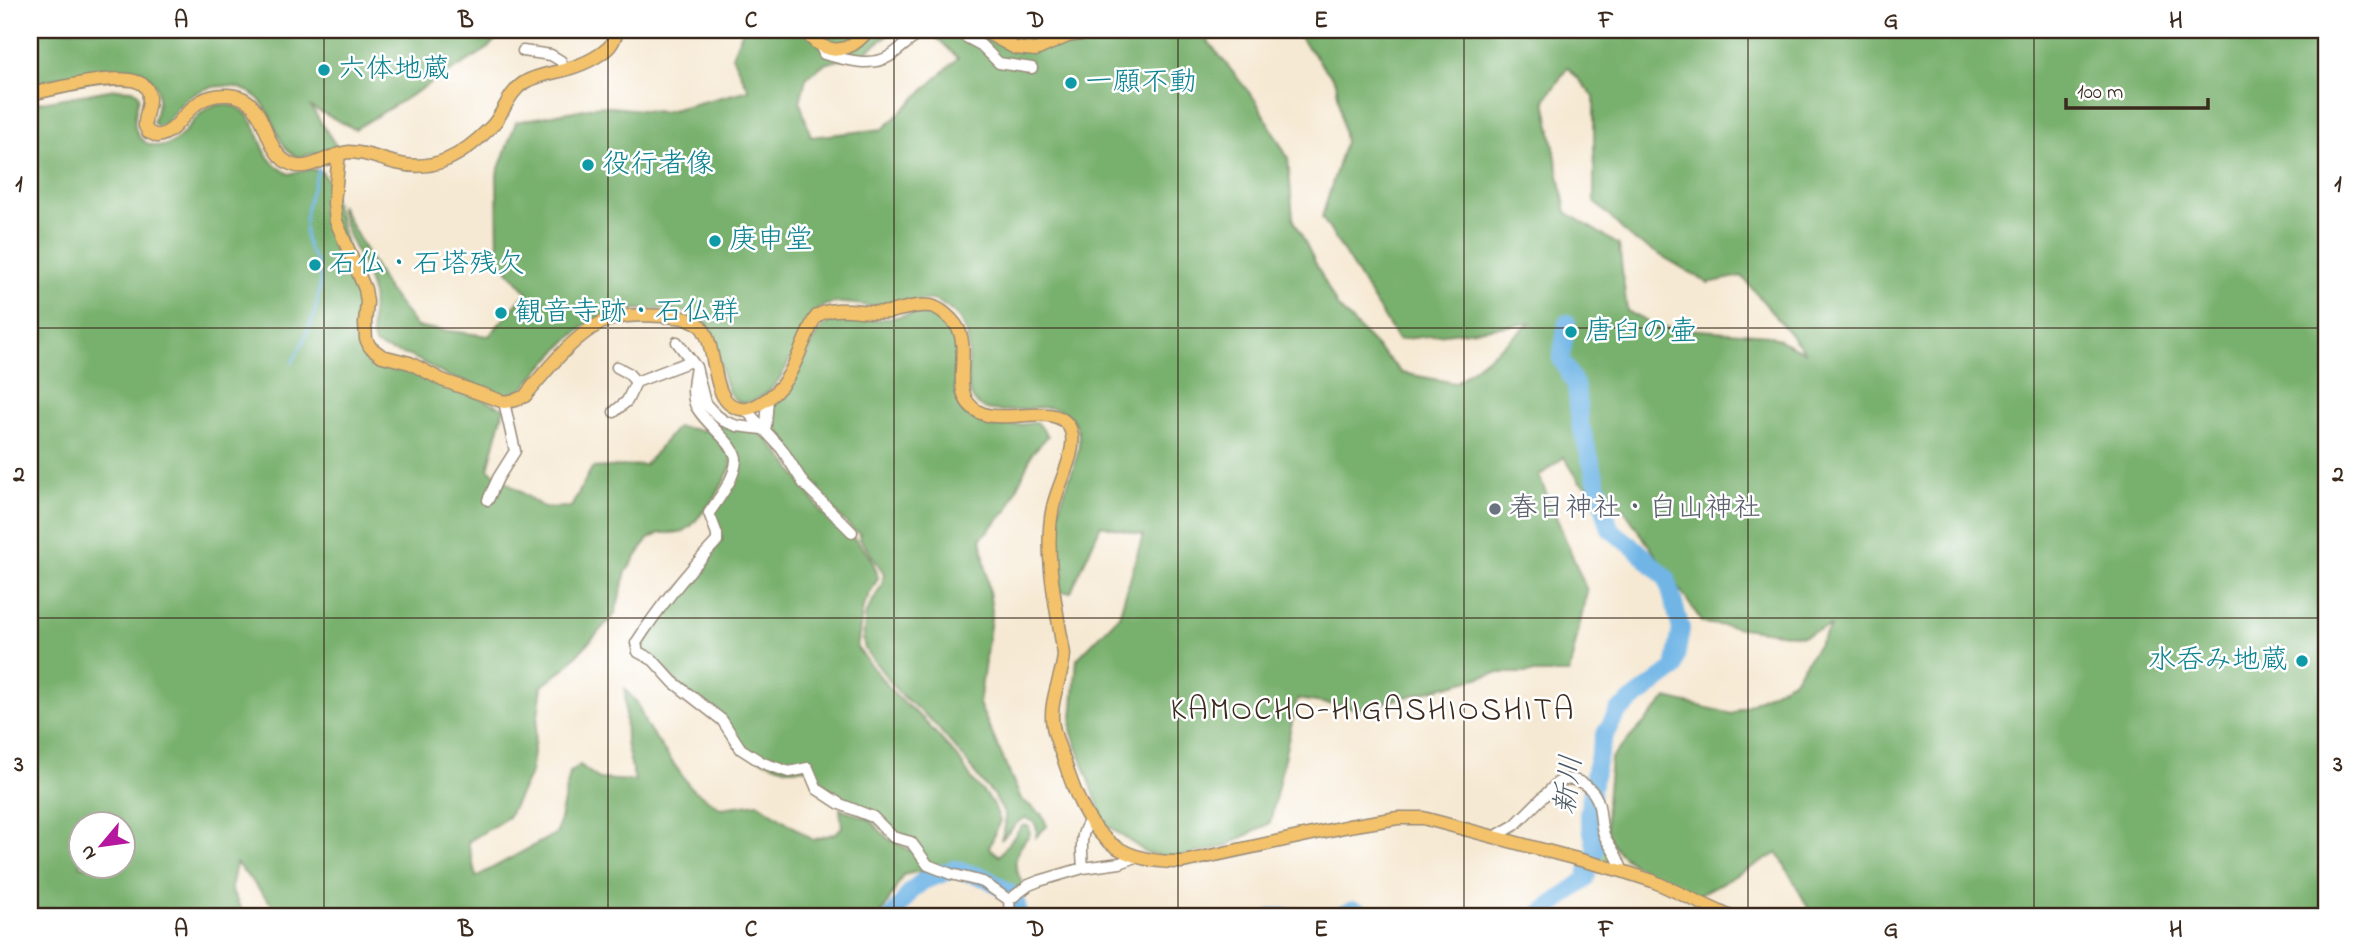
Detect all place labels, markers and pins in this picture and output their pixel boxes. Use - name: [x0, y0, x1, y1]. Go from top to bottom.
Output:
- place label: 六体地蔵: [338, 50, 450, 91]
- marker: 六体地蔵: [316, 62, 332, 78]
- place label: 一願不動: [1085, 63, 1197, 104]
- marker: 一願不動: [1063, 75, 1079, 91]
- place label: 役行者像: [602, 145, 714, 186]
- marker: 役行者像: [580, 157, 596, 173]
- place label: 庚申堂: [729, 221, 813, 262]
- marker: 庚申堂: [707, 233, 723, 249]
- place label: 石仏・石塔残欠: [329, 245, 525, 286]
- marker: 石仏・石塔残欠: [307, 257, 323, 273]
- place label: 観音寺跡・石仏群: [515, 293, 739, 334]
- marker: 観音寺跡・石仏群: [493, 305, 509, 321]
- place label: 唐臼の壷: [1585, 312, 1697, 353]
- marker: 唐臼の壷: [1563, 324, 1579, 340]
- place label: 春日神社・白山神社: [1509, 489, 1761, 530]
- marker: 春日神社・白山神社: [1487, 501, 1503, 517]
- place label: 水呑み地蔵: [2148, 641, 2288, 682]
- marker: 水呑み地蔵: [2294, 653, 2310, 669]

